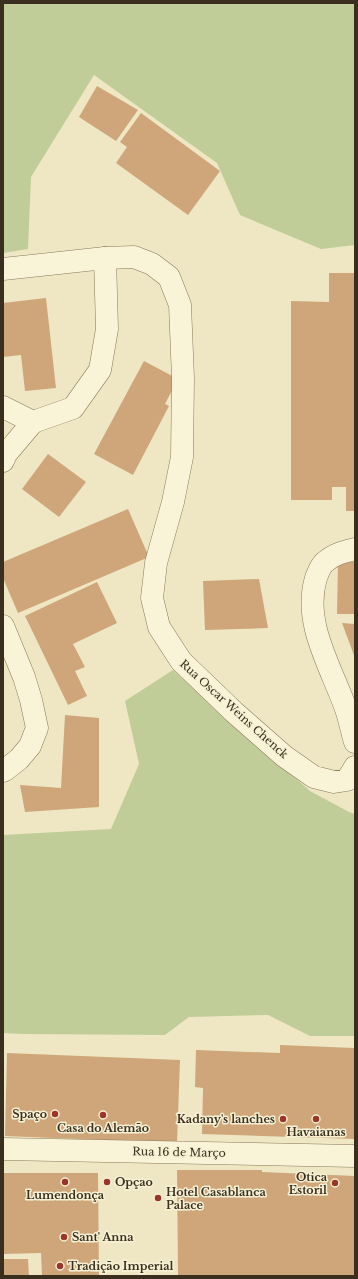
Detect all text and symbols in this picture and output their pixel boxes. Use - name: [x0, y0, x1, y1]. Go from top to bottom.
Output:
- street label: Rua Oscar Weins Chenck: [177, 657, 291, 762]
- place label: Spaço: [12, 1107, 47, 1121]
- marker: Spaço: [50, 1109, 60, 1119]
- marker: Casa do Alemão: [98, 1110, 108, 1120]
- place label: Kadany's lanches: [177, 1112, 275, 1126]
- marker: Kadany's lanches: [278, 1114, 288, 1124]
- marker: Havaianas: [311, 1114, 321, 1124]
- place label: Casa do Alemão: [57, 1121, 149, 1135]
- place label: Havaianas: [286, 1125, 346, 1139]
- street label: Rua 16 de Março: [132, 1144, 226, 1160]
- place label: Otica Estoril: [289, 1170, 328, 1197]
- place label: Opçao: [115, 1175, 153, 1189]
- marker: Lumendonça: [60, 1177, 70, 1187]
- marker: Opçao: [102, 1177, 112, 1187]
- marker: Otica Estoril: [330, 1178, 340, 1188]
- place label: Hotel Casablanca Palace: [166, 1185, 267, 1212]
- place label: Lumendonça: [26, 1188, 105, 1202]
- marker: Hotel Casablanca Palace: [153, 1193, 163, 1203]
- place label: Sant' Anna: [72, 1230, 134, 1244]
- marker: Sant' Anna: [59, 1232, 69, 1242]
- place label: Tradição Imperial: [68, 1259, 174, 1273]
- marker: Tradição Imperial: [55, 1261, 65, 1271]

